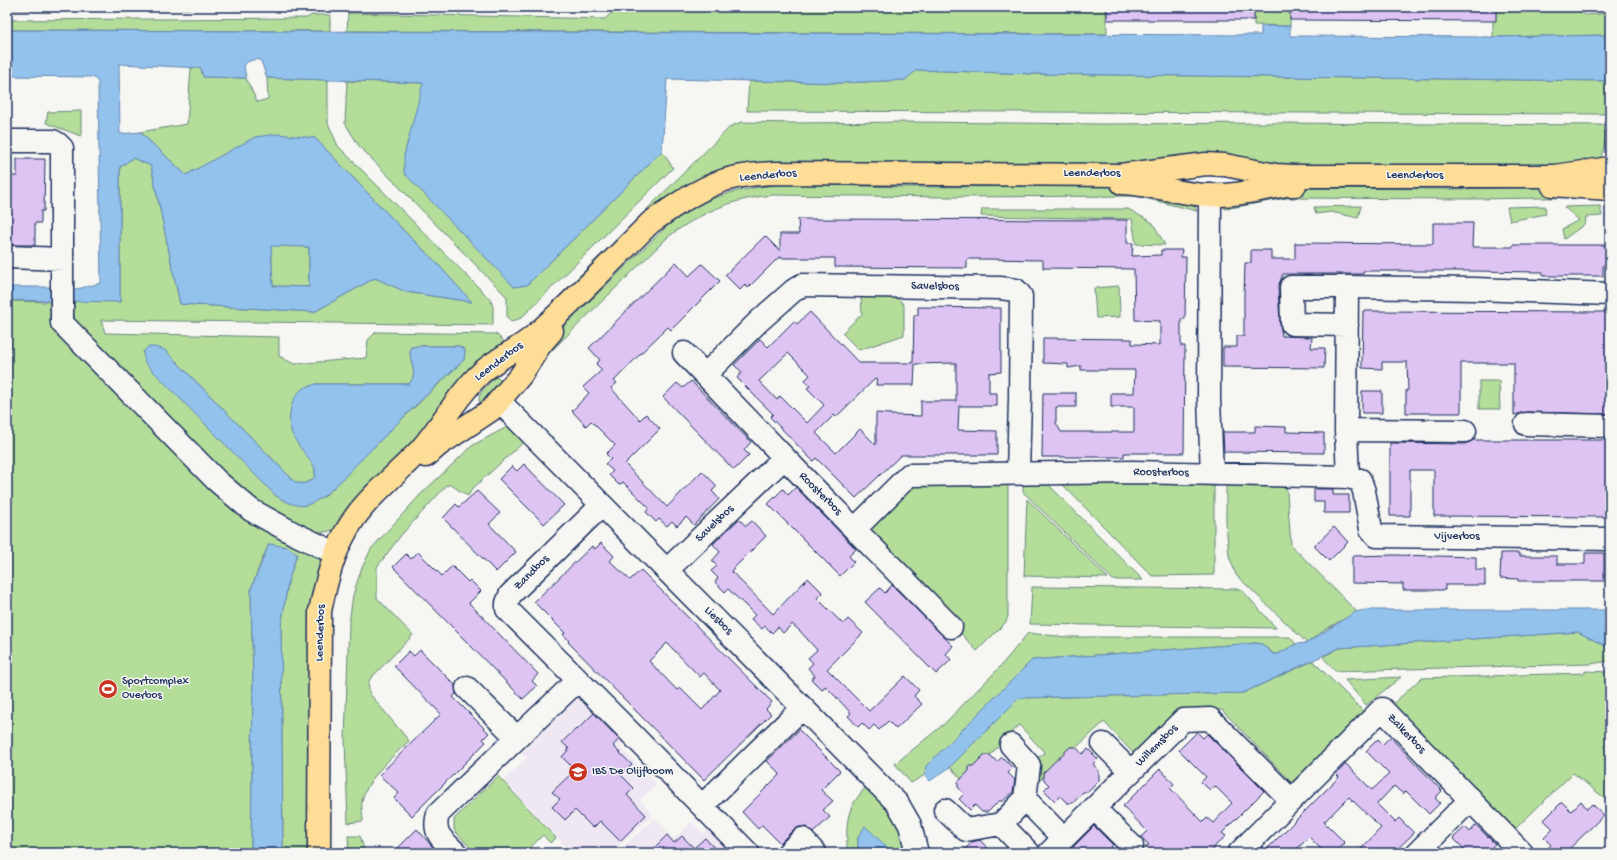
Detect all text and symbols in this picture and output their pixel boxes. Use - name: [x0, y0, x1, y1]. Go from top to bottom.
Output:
- street label: Leenderbos: [739, 166, 798, 185]
- street label: Leenderbos: [1064, 167, 1121, 181]
- street label: Leenderbos: [1387, 169, 1444, 183]
- street label: Savelsbos: [911, 280, 960, 294]
- street label: Leenderbos: [472, 339, 526, 385]
- street label: Roosterbos: [1133, 466, 1189, 480]
- street label: Roosterbos: [795, 469, 845, 519]
- street label: Savelsbos: [693, 502, 737, 546]
- street label: Vijverbos: [1433, 530, 1480, 544]
- street label: Zandbos: [511, 552, 553, 594]
- street label: Leenderbos: [313, 604, 329, 662]
- street label: Liesbos: [701, 604, 736, 639]
- place label: Sportcomplex Overbos: [122, 675, 189, 703]
- sports icon: Sportcomplex Overbos: [97, 678, 119, 700]
- street label: Zalkerbos: [1384, 711, 1429, 757]
- street label: Willemsbos: [1133, 721, 1182, 770]
- school or university icon: IBS De Olijfboom: [567, 761, 589, 783]
- place label: IBS De Olijfboom: [592, 765, 674, 779]

